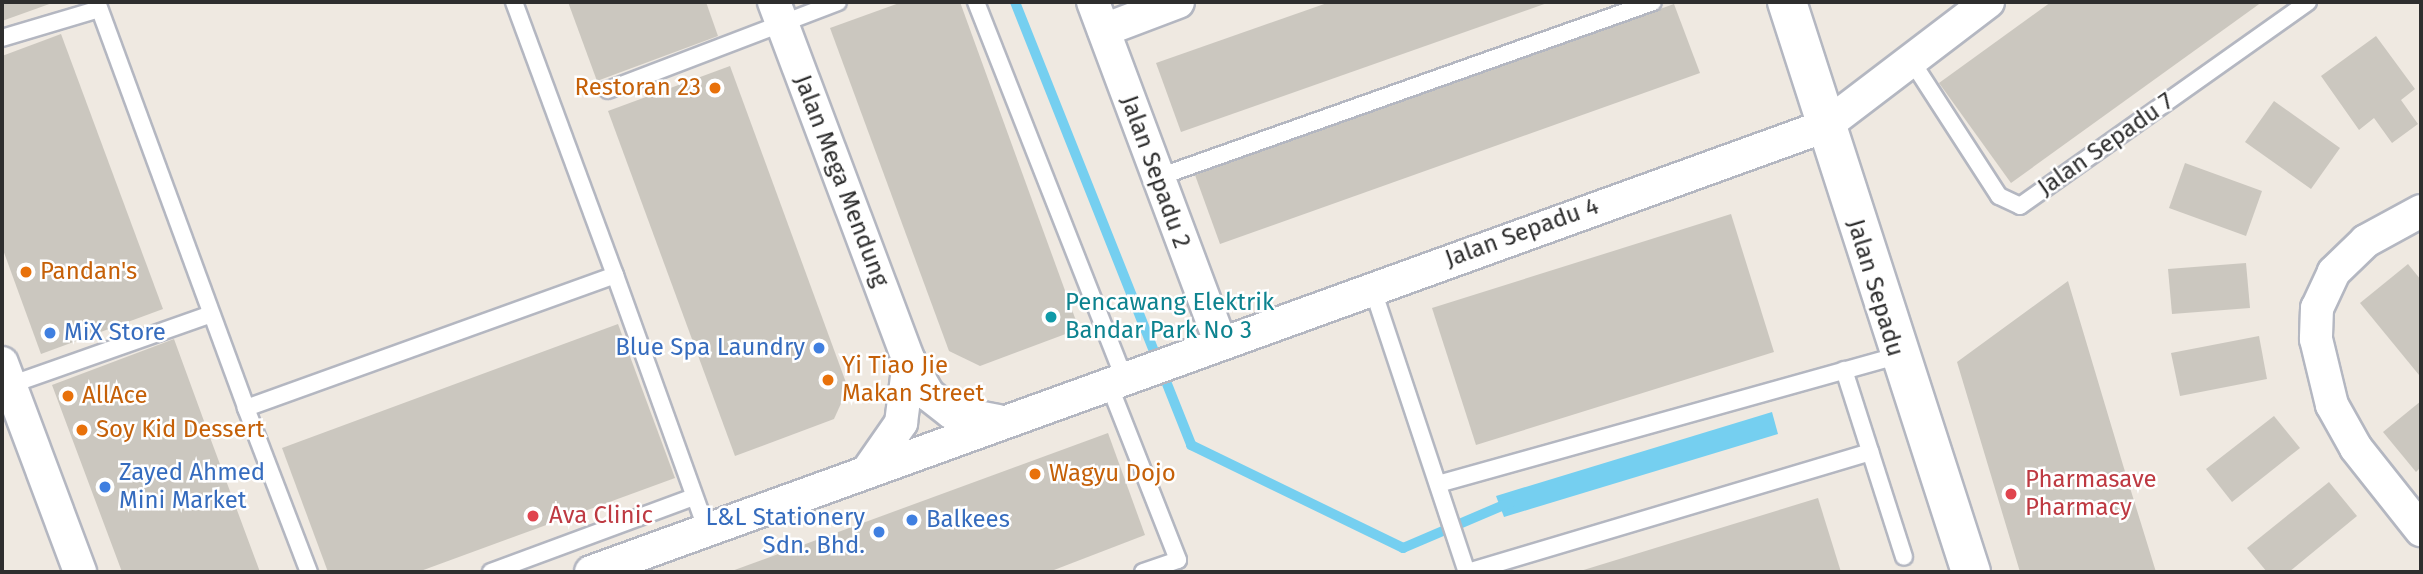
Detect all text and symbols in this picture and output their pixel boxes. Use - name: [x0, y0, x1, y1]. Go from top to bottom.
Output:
- street label: Jalan Mega Mendung: [787, 71, 895, 291]
- place label: Restoran 23: [575, 74, 701, 102]
- marker: Restoran 23: [707, 80, 723, 96]
- street label: Jalan Sepadu 7: [2033, 88, 2179, 202]
- street label: Jalan Sepadu 2: [1114, 92, 1196, 252]
- street label: Jalan Sepadu 4: [1441, 192, 1603, 274]
- street label: Jalan Sepadu: [1840, 216, 1910, 360]
- place label: Pandan's: [40, 258, 137, 286]
- marker: Pandan's: [18, 264, 34, 280]
- place label: Pencawang Elektrik Bandar Park No 3: [1065, 289, 1274, 345]
- marker: Pencawang Elektrik Bandar Park No 3: [1043, 309, 1059, 325]
- place label: MiX Store: [64, 319, 166, 347]
- marker: MiX Store: [42, 325, 58, 341]
- place label: Blue Spa Laundry: [615, 334, 805, 362]
- marker: Blue Spa Laundry: [811, 340, 827, 356]
- place label: Yi Tiao Jie Makan Street: [842, 352, 984, 408]
- marker: Yi Tiao Jie Makan Street: [820, 372, 836, 388]
- place label: AllAce: [82, 382, 148, 410]
- marker: AllAce: [60, 388, 76, 404]
- place label: Soy Kid Dessert: [96, 416, 265, 444]
- marker: Soy Kid Dessert: [74, 422, 90, 438]
- place label: Zayed Ahmed Mini Market: [119, 459, 265, 515]
- place label: Wagyu Dojo: [1049, 460, 1176, 488]
- marker: Wagyu Dojo: [1027, 466, 1043, 482]
- place label: Pharmasave Pharmacy: [2025, 466, 2157, 522]
- marker: Zayed Ahmed Mini Market: [97, 479, 113, 495]
- marker: Pharmasave Pharmacy: [2003, 486, 2019, 502]
- place label: Ava Clinic: [549, 502, 653, 530]
- place label: L&L Stationery Sdn. Bhd.: [705, 504, 865, 560]
- marker: Ava Clinic: [523, 506, 543, 526]
- place label: Balkees: [926, 506, 1010, 534]
- marker: Balkees: [904, 512, 920, 528]
- marker: L&L Stationery Sdn. Bhd.: [871, 524, 887, 540]

